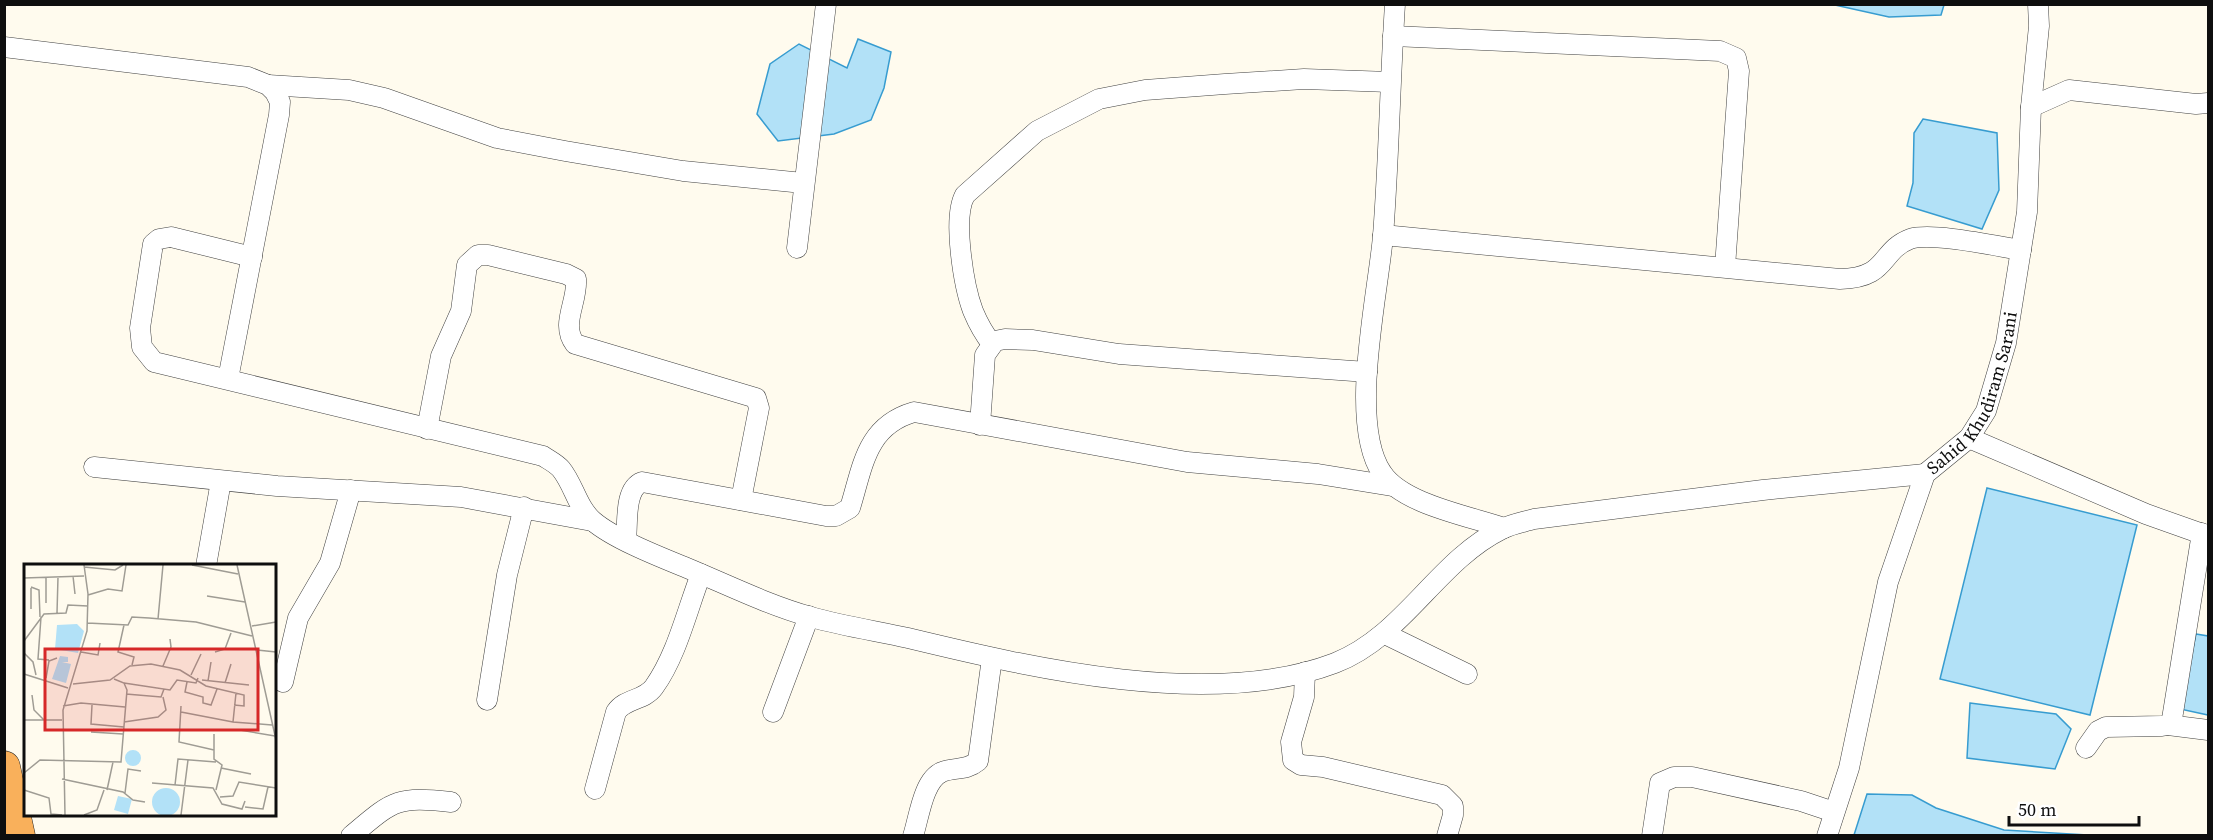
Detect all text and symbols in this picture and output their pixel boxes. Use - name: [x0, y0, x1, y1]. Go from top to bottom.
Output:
- street label: Sahid Khudiram Sarani: [1921, 310, 2023, 480]
- inset map: [24, 564, 276, 816]
- scale bar: [2009, 789, 2140, 827]
- text: 50 m: [2018, 797, 2056, 822]

